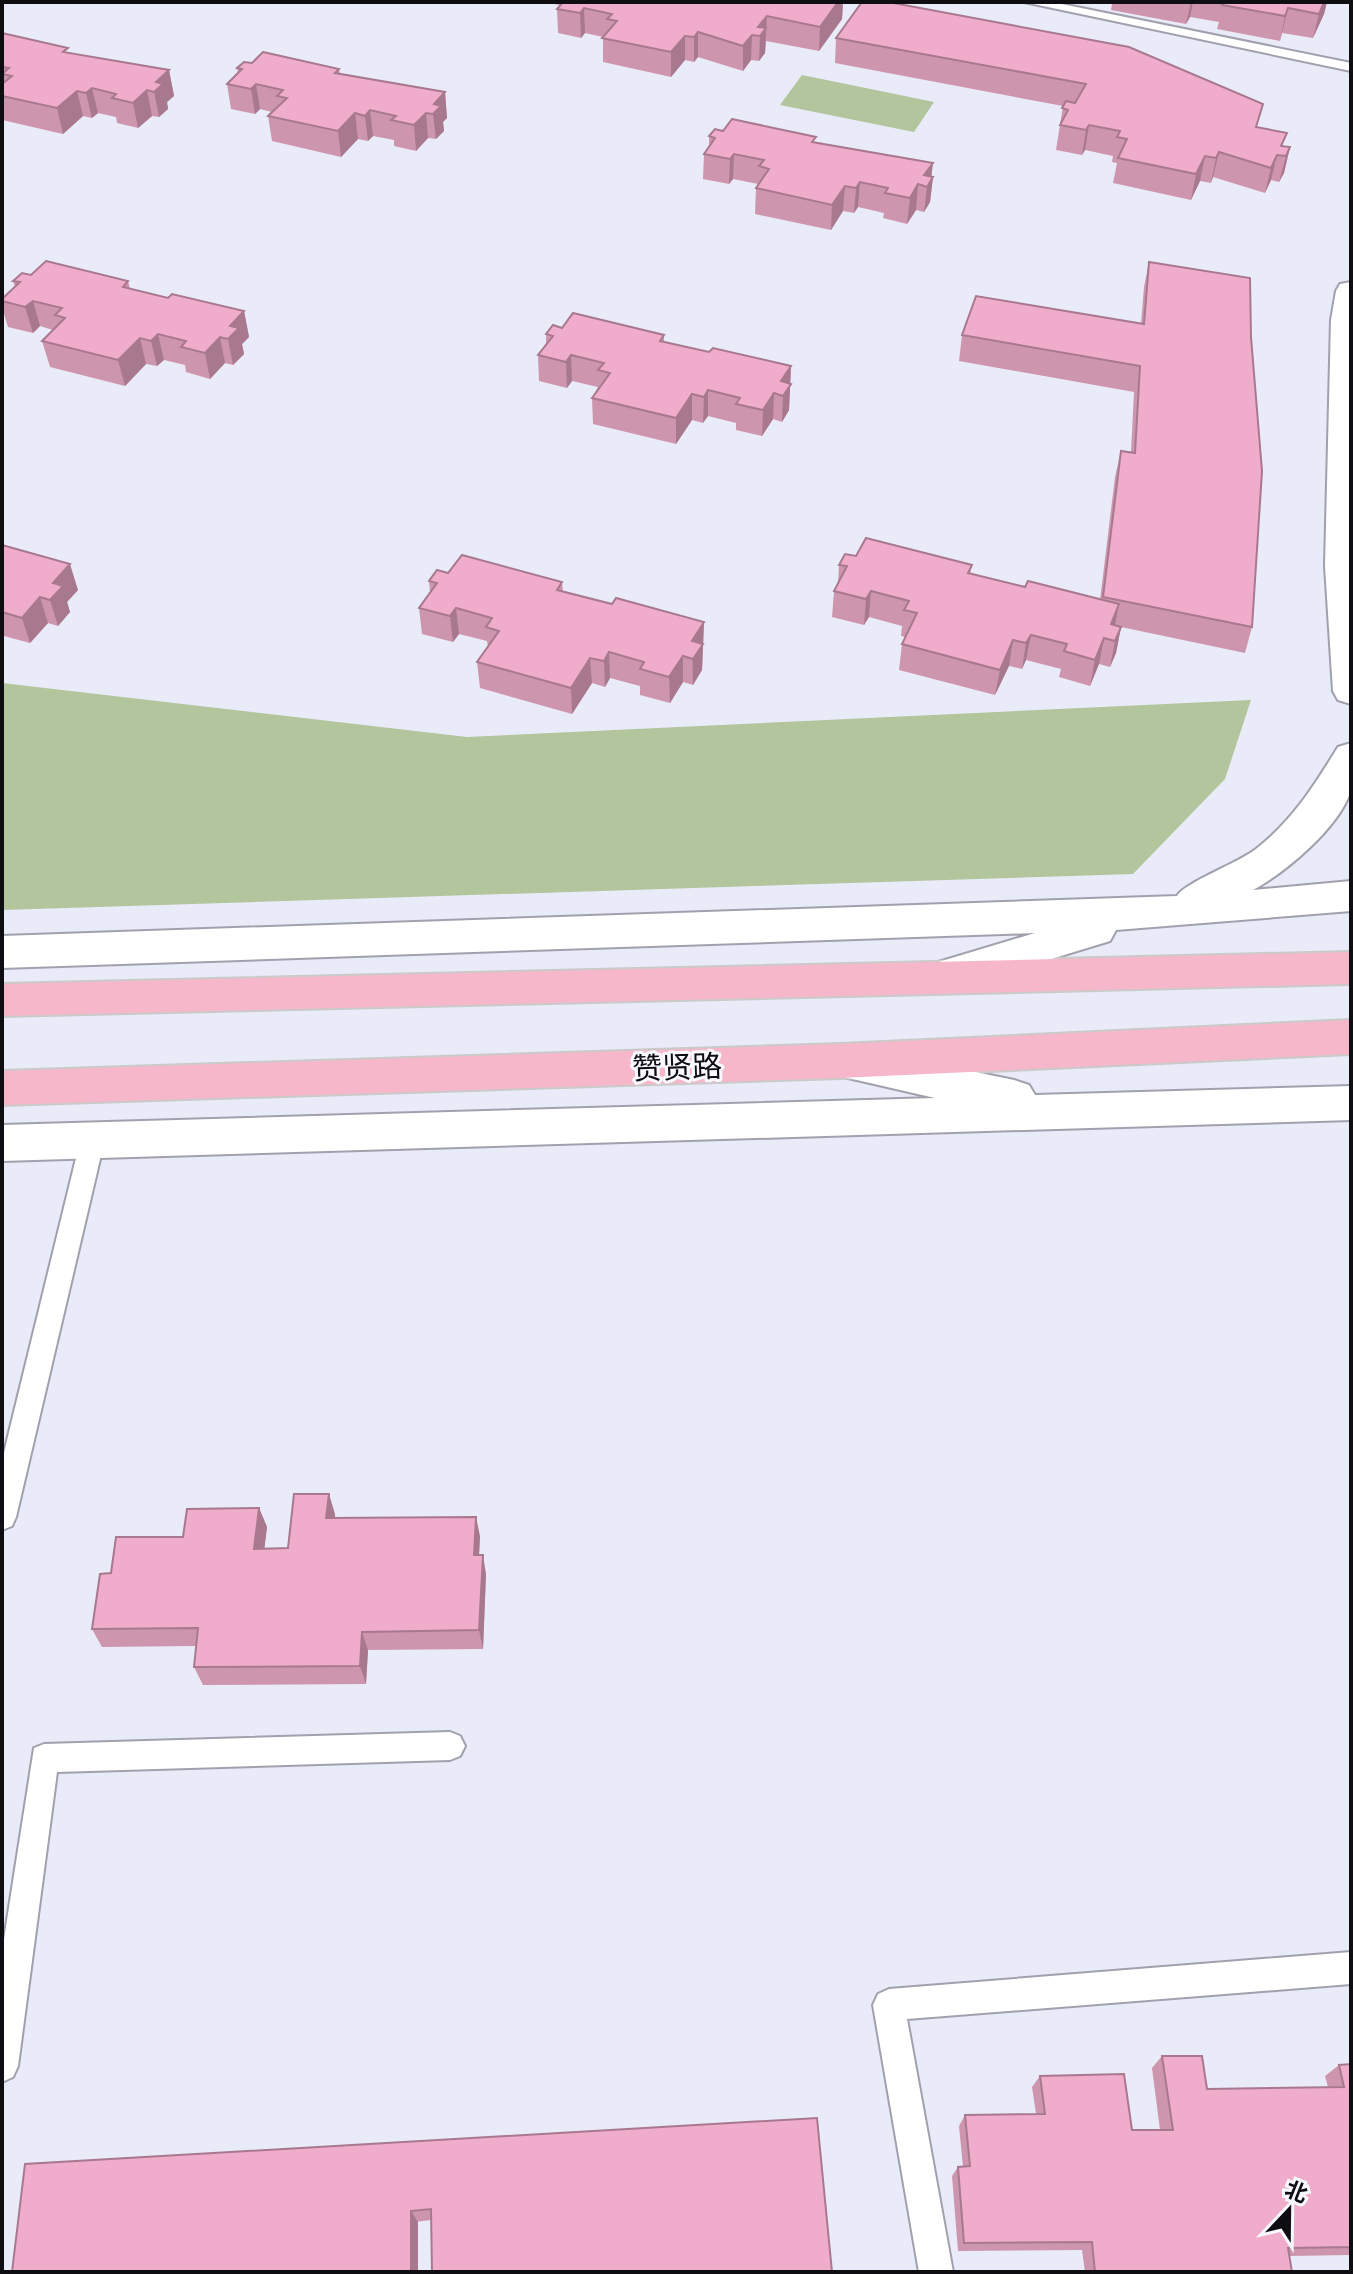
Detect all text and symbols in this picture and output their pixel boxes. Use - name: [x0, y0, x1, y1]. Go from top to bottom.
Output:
- street label: 赞贤路: [631, 1046, 723, 1086]
- north arrow: [1249, 2170, 1329, 2250]
- text: 北: [1282, 2174, 1312, 2207]

